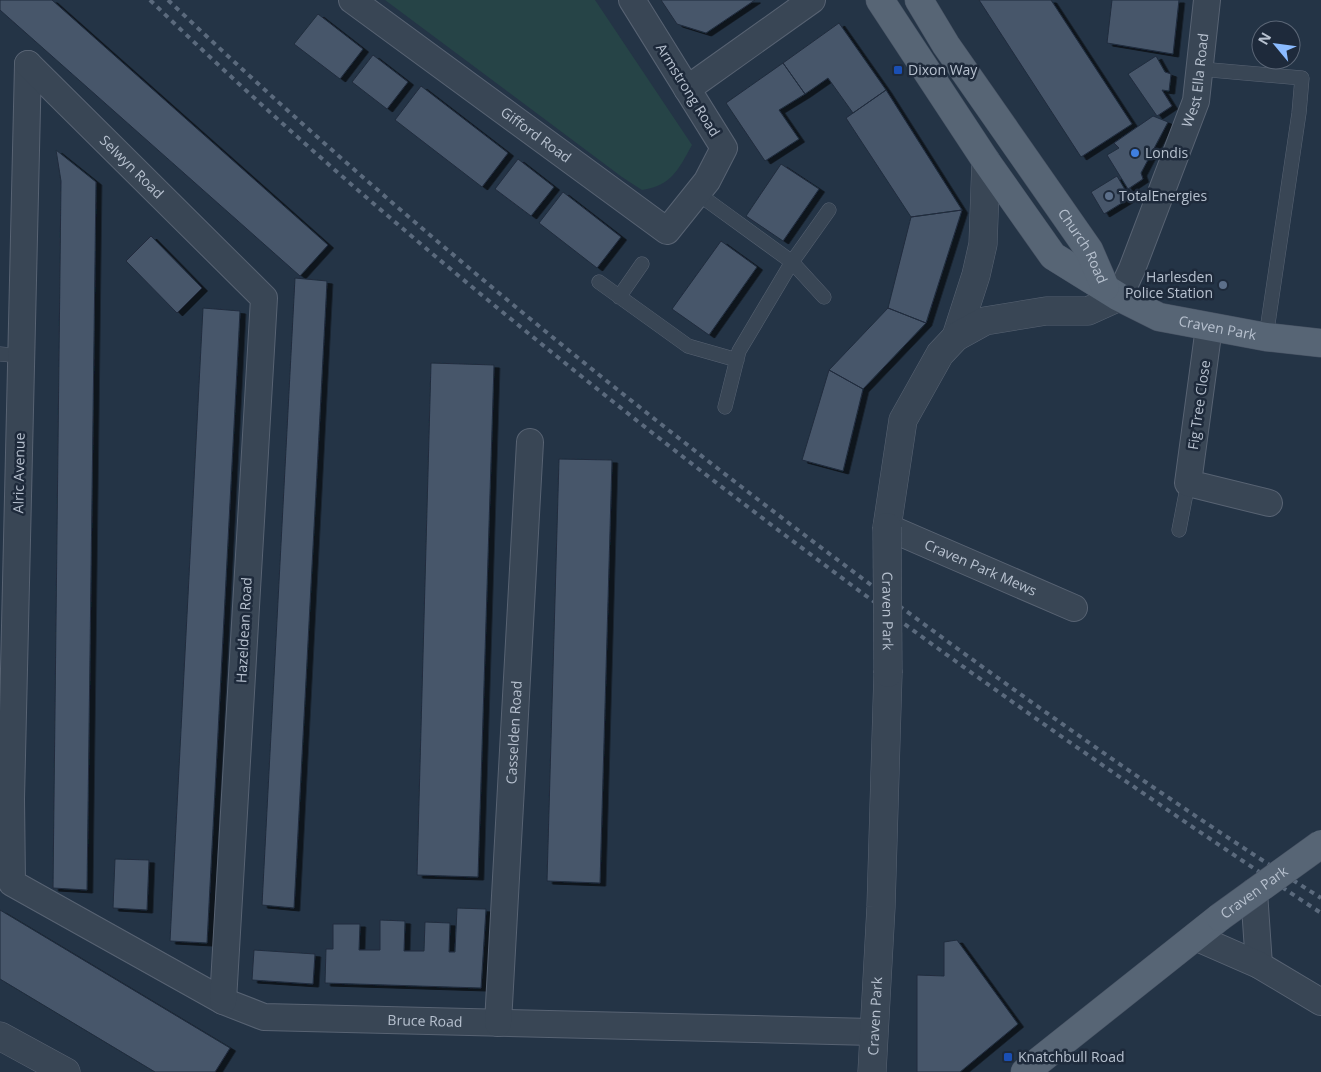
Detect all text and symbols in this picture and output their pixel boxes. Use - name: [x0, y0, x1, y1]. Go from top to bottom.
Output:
- north arrow: [1251, 20, 1301, 70]
- text: N: [1253, 29, 1275, 48]
- street label: West Ella Road: [1177, 32, 1212, 130]
- street label: Armstrong Road: [652, 40, 725, 140]
- place label: Dixon Way: [908, 60, 978, 79]
- marker: Dixon Way: [892, 64, 904, 76]
- street label: Gifford Road: [497, 102, 575, 167]
- street label: Selwyn Road: [96, 131, 168, 202]
- place label: Londis: [1145, 143, 1188, 162]
- marker: Londis: [1129, 147, 1141, 159]
- place label: TotalEnergies: [1119, 186, 1207, 205]
- marker: TotalEnergies: [1103, 190, 1115, 202]
- street label: Church Road: [1054, 205, 1112, 286]
- place label: Harlesden Police Station: [1125, 267, 1213, 302]
- marker: Harlesden Police Station: [1217, 279, 1229, 291]
- street label: Craven Park: [1177, 311, 1259, 344]
- street label: Fig Tree Close: [1183, 359, 1214, 451]
- street label: Alric Avenue: [8, 432, 29, 514]
- street label: Craven Park Mews: [922, 534, 1040, 600]
- street label: Craven Park: [878, 572, 898, 651]
- street label: Hazeldean Road: [231, 577, 256, 683]
- street label: Casselden Road: [501, 680, 526, 785]
- street label: Craven Park: [1216, 861, 1292, 923]
- street label: Craven Park: [863, 976, 886, 1056]
- street label: Bruce Road: [387, 1010, 463, 1031]
- place label: Knatchbull Road: [1018, 1047, 1124, 1066]
- marker: Knatchbull Road: [1002, 1051, 1014, 1063]

